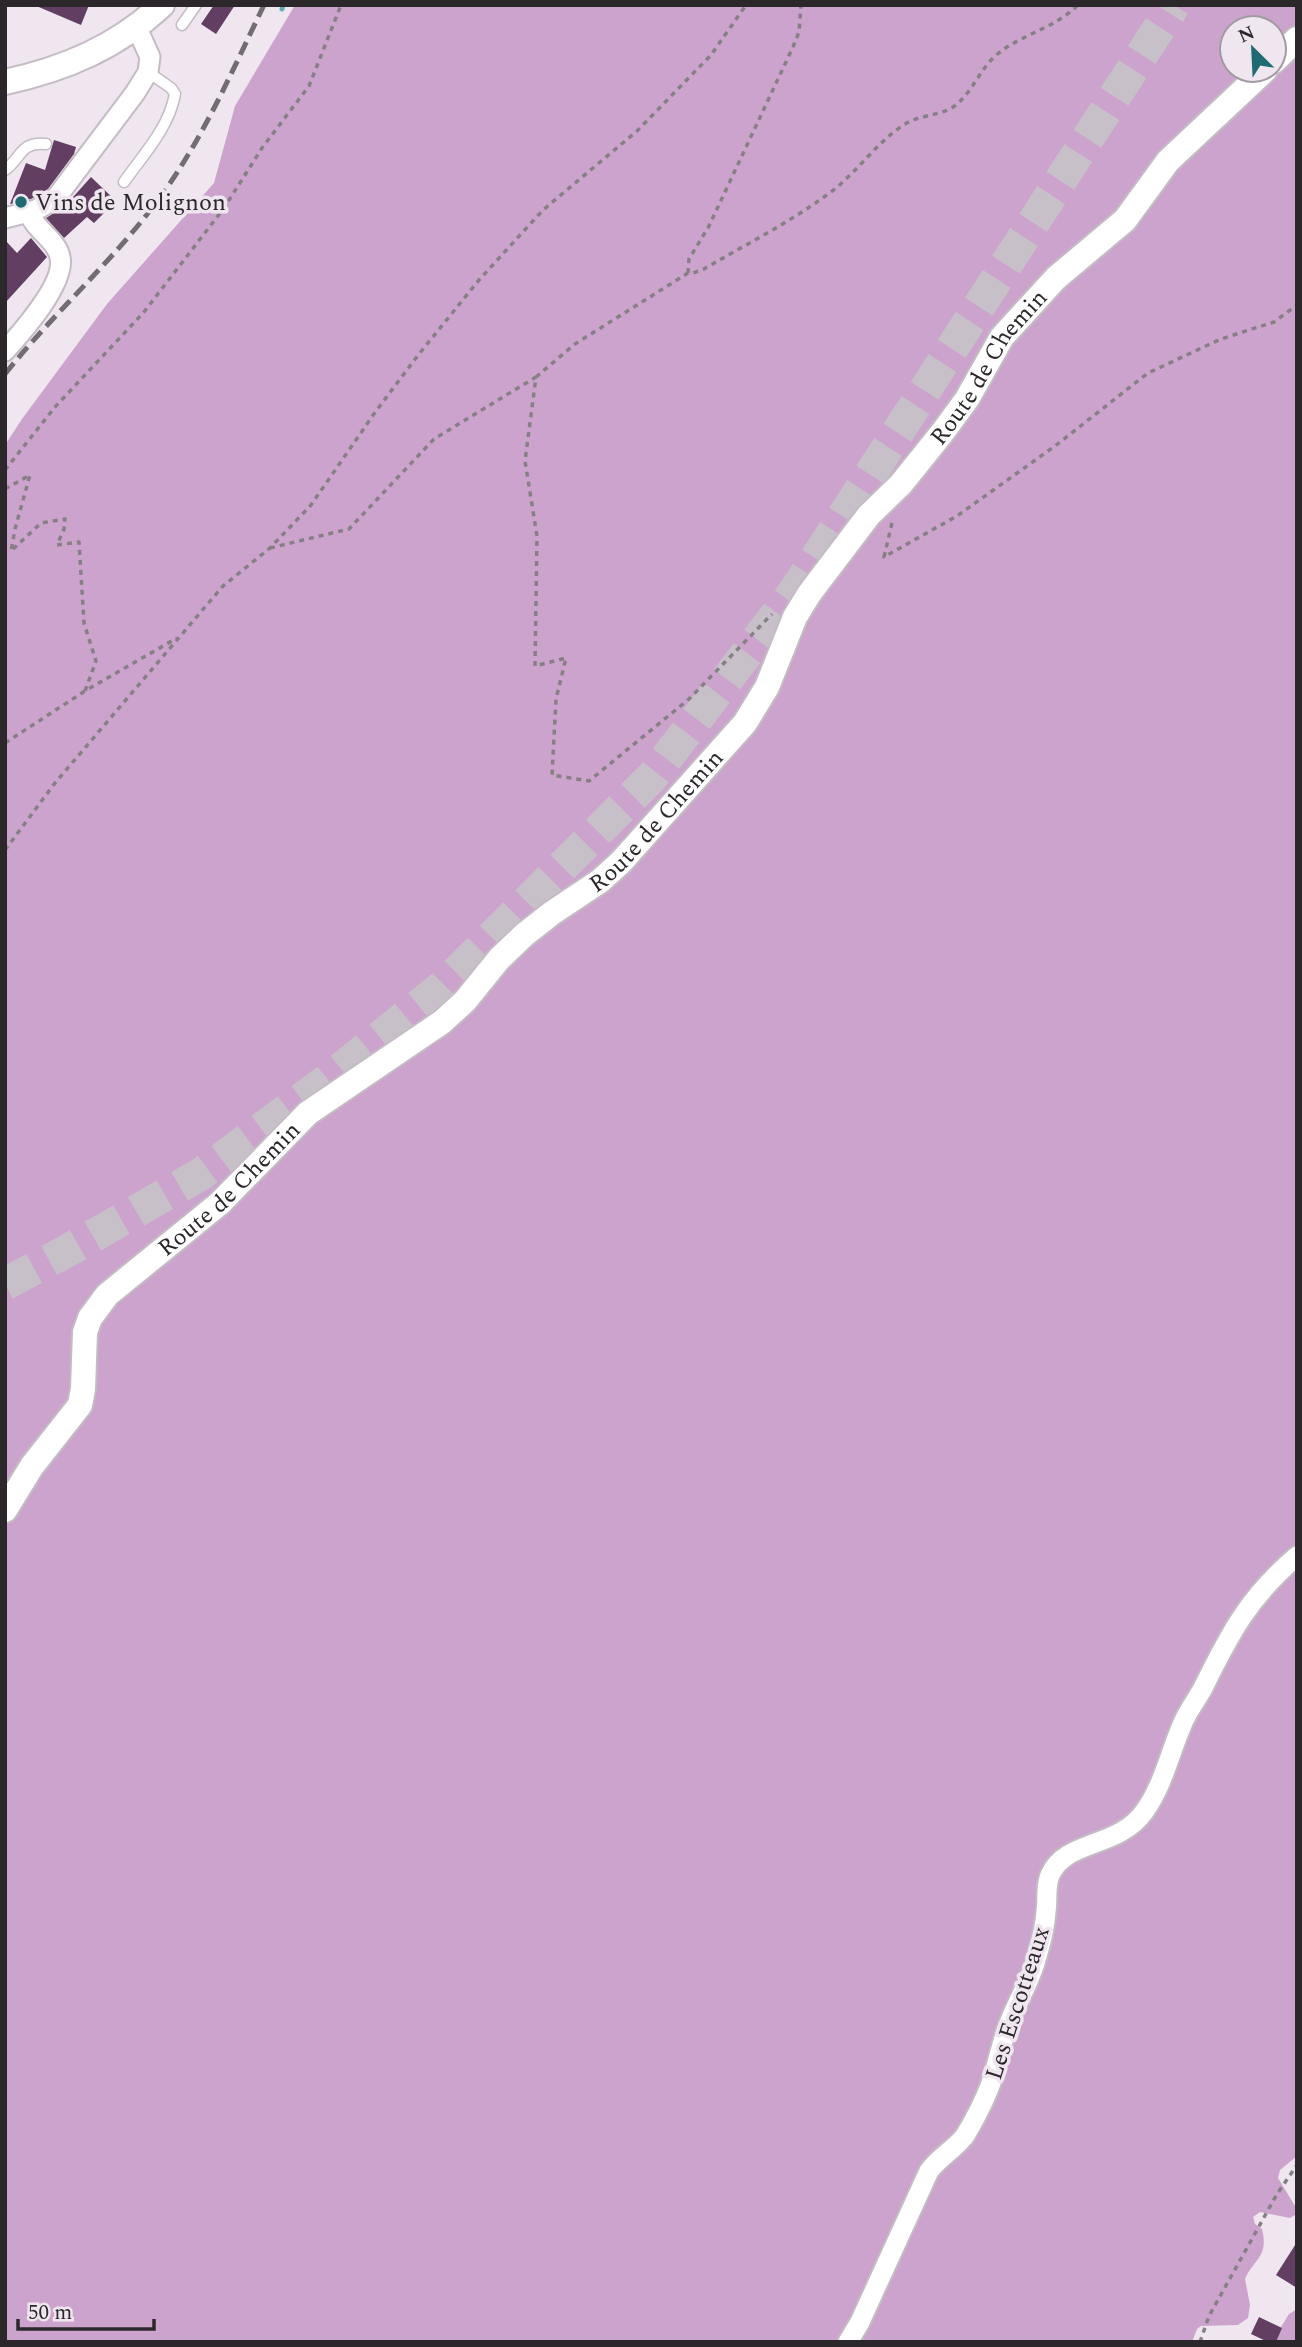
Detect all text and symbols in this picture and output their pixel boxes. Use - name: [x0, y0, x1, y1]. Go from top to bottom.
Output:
- north arrow: [1218, 14, 1288, 84]
- text: N: [1234, 18, 1260, 51]
- place label: Vins de Molignon: [35, 185, 226, 221]
- marker: Vins de Molignon: [13, 194, 29, 210]
- street label: Route de Chemin: [922, 281, 1056, 454]
- street label: Route de Chemin: [582, 742, 733, 902]
- street label: Route de Chemin: [150, 1113, 309, 1266]
- street label: Les Escotteaux: [976, 1922, 1060, 2085]
- scale bar: [18, 2288, 154, 2332]
- text: 50 m: [28, 2297, 72, 2329]

